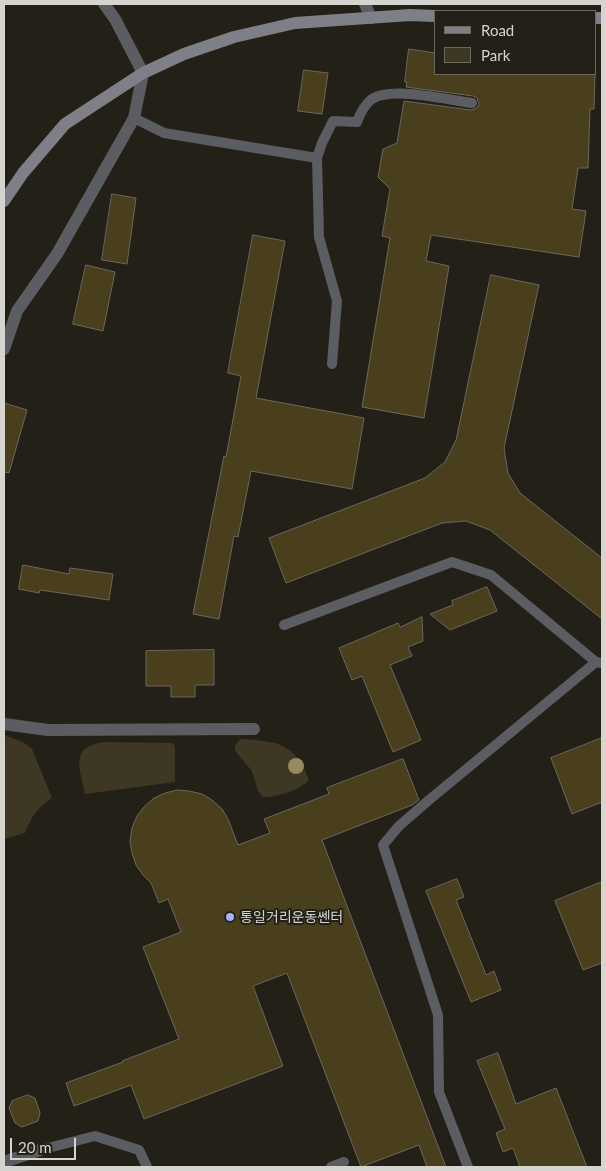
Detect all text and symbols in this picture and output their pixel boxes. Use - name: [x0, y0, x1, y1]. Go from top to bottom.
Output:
- legend: [434, 10, 596, 75]
- text: Road: [481, 21, 514, 39]
- text: Park: [481, 46, 510, 64]
- place label: 통일거리운동쎈터: [240, 909, 343, 925]
- marker: 통일거리운동쎈터: [224, 911, 236, 923]
- scale bar: [12, 1128, 79, 1160]
- text: 20 m: [18, 1138, 52, 1156]

